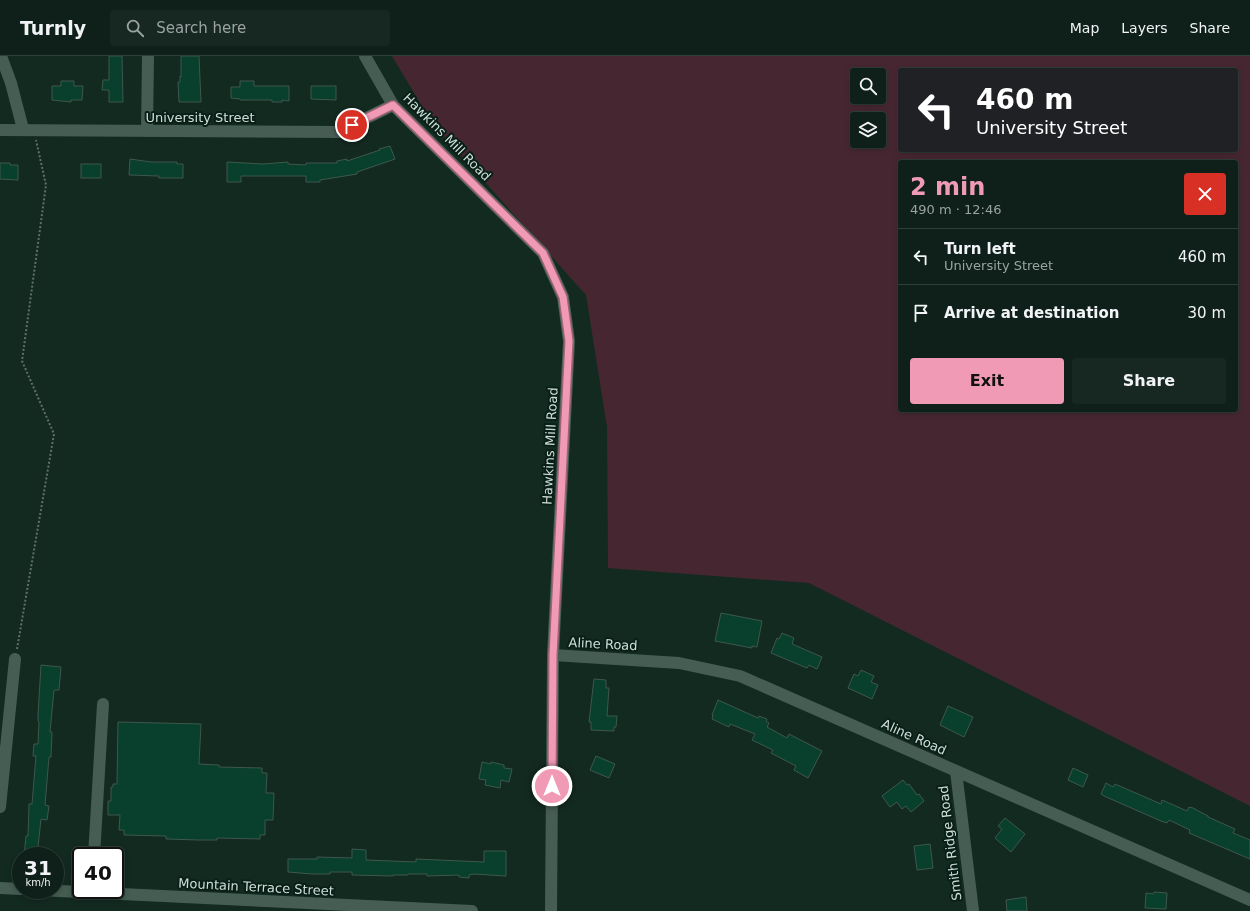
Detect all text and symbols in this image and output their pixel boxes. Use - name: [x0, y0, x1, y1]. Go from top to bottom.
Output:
- search box: [110, 10, 390, 46]
- text: Turnly: [20, 17, 86, 39]
- icon: search: [124, 17, 146, 39]
- text: Search here: [156, 19, 246, 37]
- text: Map: [1070, 20, 1099, 36]
- text: Layers: [1121, 20, 1168, 36]
- text: Share: [1190, 20, 1230, 36]
- map controls: [850, 68, 886, 148]
- button: search: [850, 68, 886, 104]
- text: 460 m: [976, 83, 1073, 116]
- icon: left: [910, 84, 962, 136]
- street label: Hawkins Mill Road: [400, 90, 494, 184]
- pin: [335, 108, 369, 142]
- street label: University Street: [145, 110, 255, 125]
- button: layers: [850, 112, 886, 148]
- icon: arrive: [341, 114, 363, 136]
- text: University Street: [976, 117, 1127, 138]
- text: 2 min: [910, 173, 985, 201]
- button: close: [1184, 173, 1226, 215]
- text: 490 m · 12:46: [910, 202, 1001, 217]
- text: Turn left: [944, 240, 1016, 258]
- icon: left: [910, 246, 932, 268]
- text: 460 m: [1178, 248, 1226, 266]
- text: University Street: [944, 258, 1053, 273]
- icon: arrive: [910, 302, 932, 324]
- text: Arrive at destination: [944, 304, 1119, 322]
- text: 30 m: [1188, 304, 1226, 322]
- button: Exit: [910, 358, 1064, 404]
- button: Share: [1072, 358, 1226, 404]
- street label: Hawkins Mill Road: [539, 387, 561, 505]
- street label: Aline Road: [568, 635, 638, 653]
- street label: Aline Road: [879, 716, 949, 758]
- position arrow: [531, 765, 573, 807]
- street label: Smith Ridge Road: [935, 785, 965, 901]
- speed limit sign: 40: [72, 847, 124, 899]
- text: 31: [24, 856, 52, 880]
- street label: Mountain Terrace Street: [178, 875, 334, 899]
- text: km/h: [25, 877, 51, 888]

